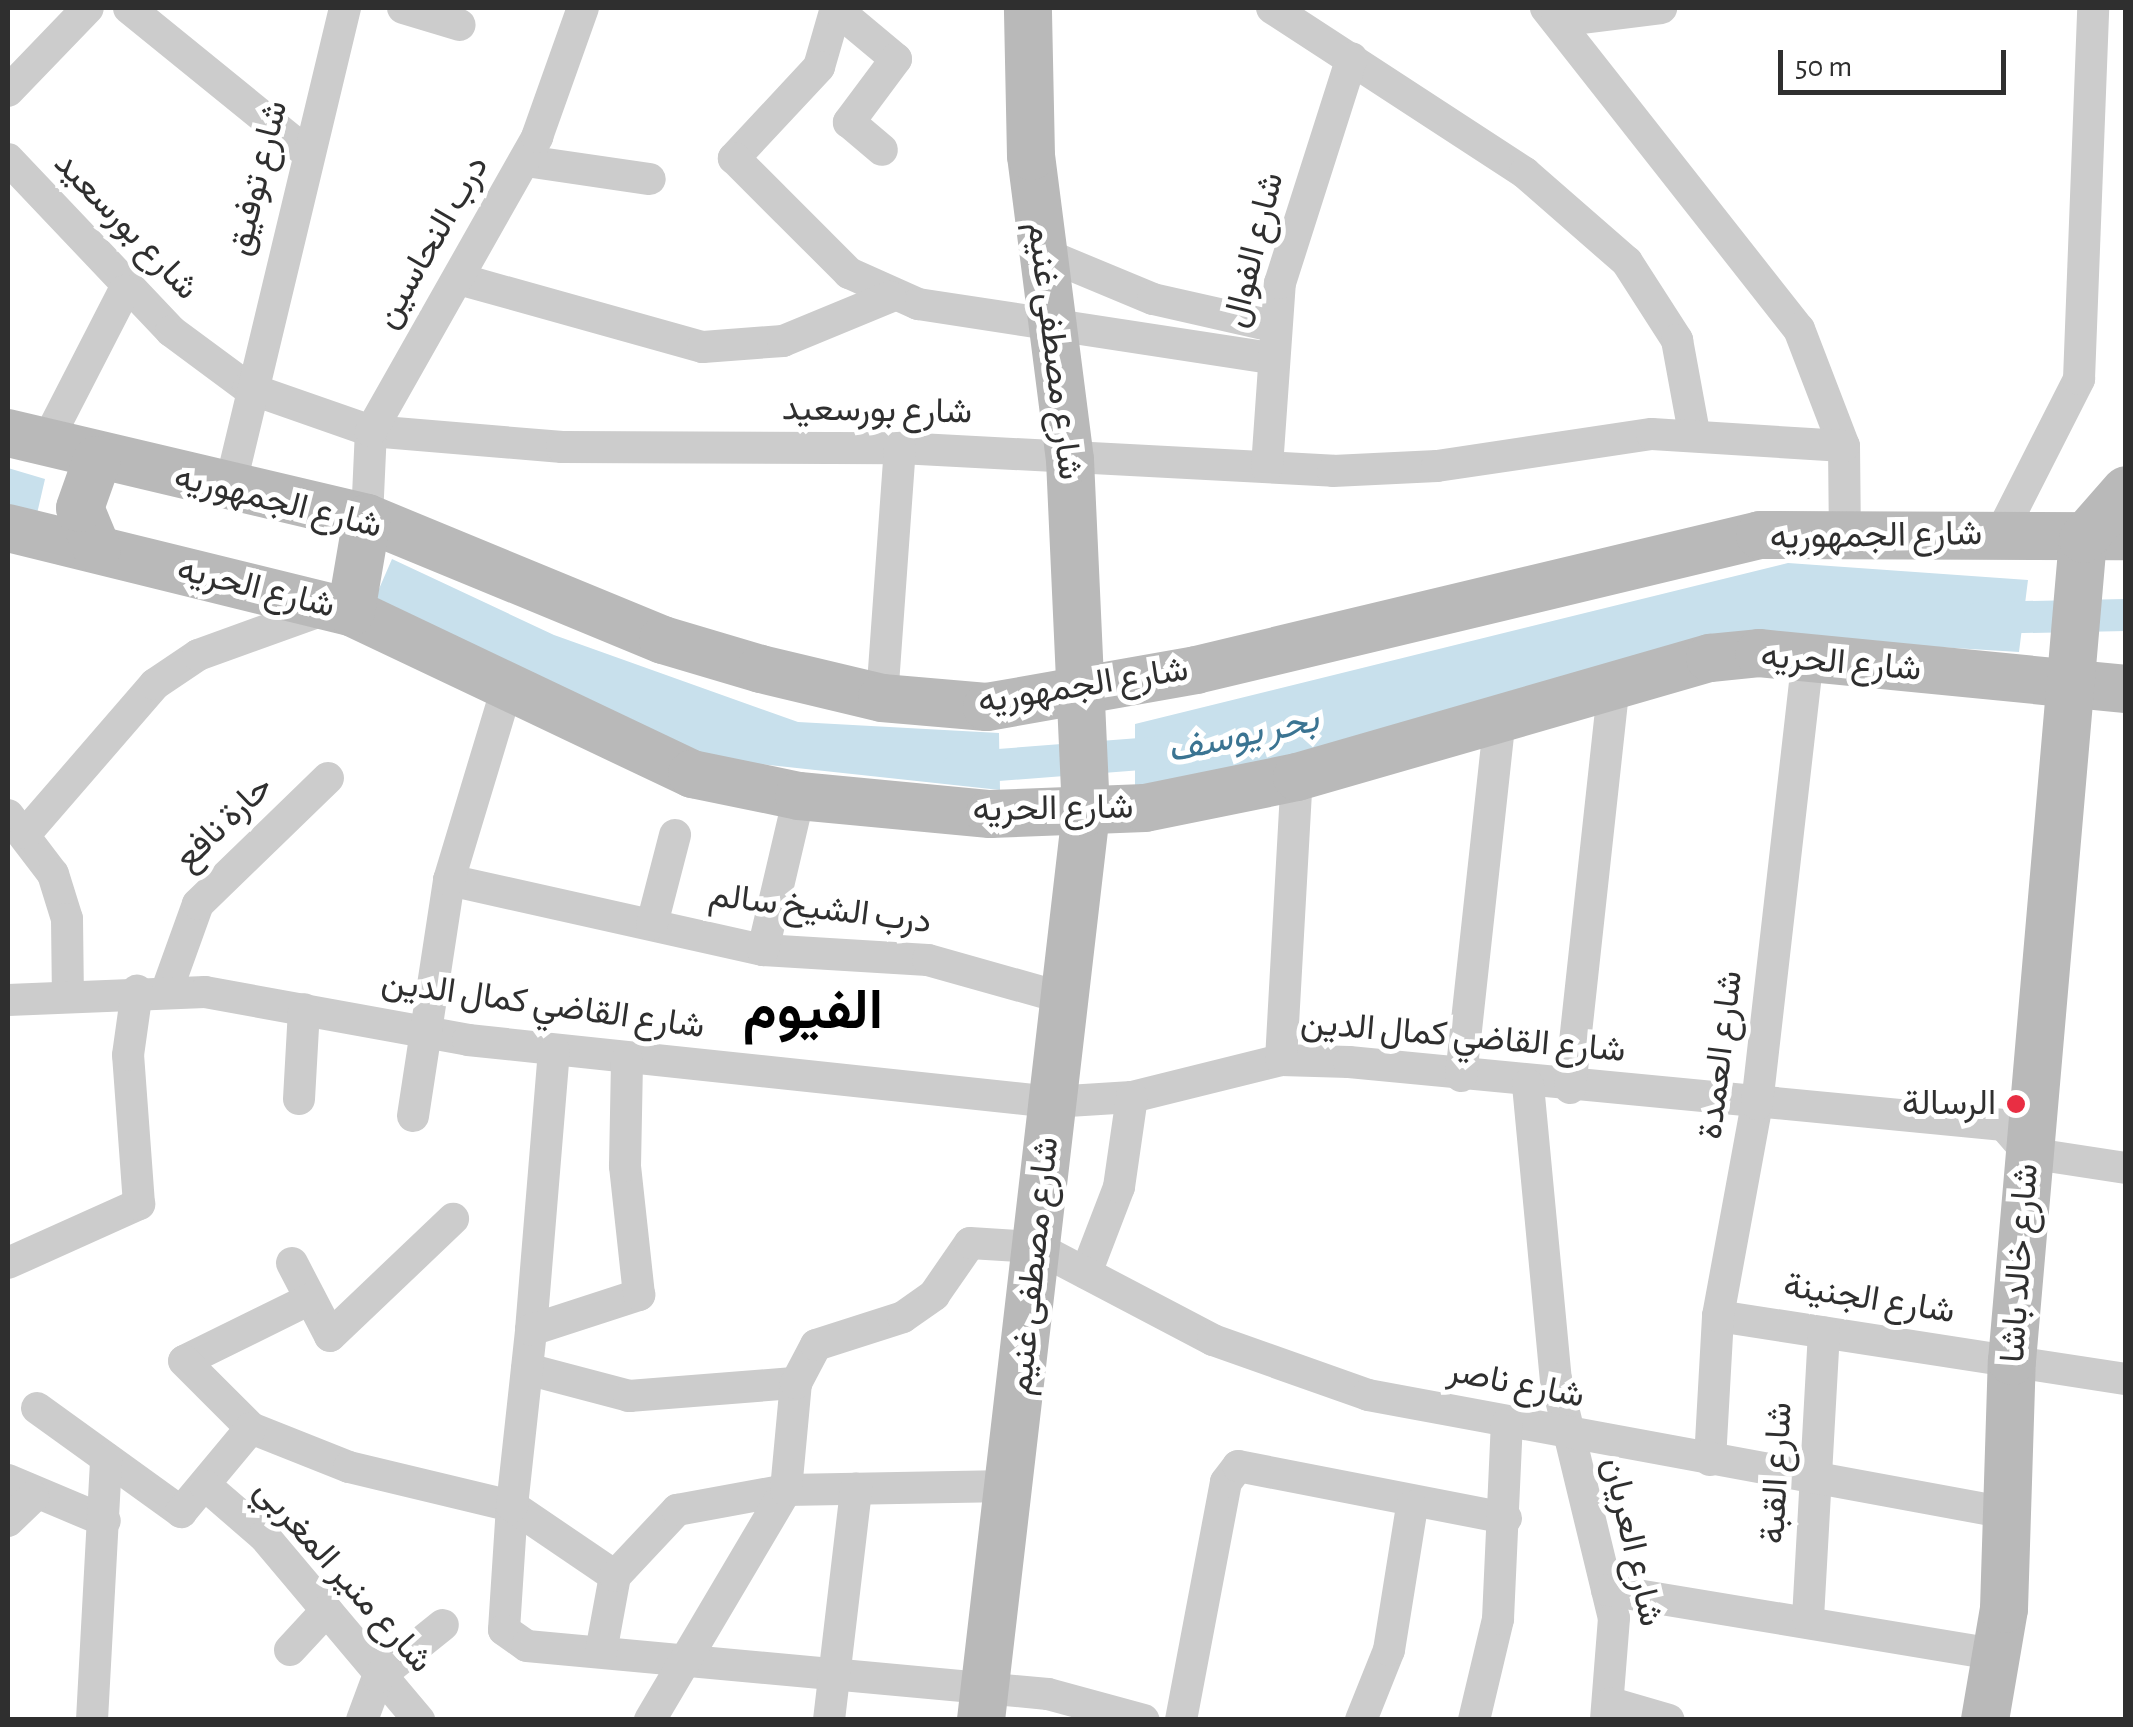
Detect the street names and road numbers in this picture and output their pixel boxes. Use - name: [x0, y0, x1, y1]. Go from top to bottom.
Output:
- street label: شارع توفيق: [218, 96, 298, 260]
- street label: شارع بورسعيد: [45, 143, 207, 309]
- street label: درب النحاسين: [366, 148, 498, 336]
- street label: شارع الفوال: [1215, 168, 1293, 332]
- street label: شارع مصطفى غنيم: [1017, 220, 1091, 482]
- street label: شارع بورسعيد: [782, 388, 972, 434]
- street label: شارع الجمهوريه: [170, 456, 386, 548]
- street label: شارع الجمهوريه: [1769, 513, 1983, 559]
- street label: شارع الحريه: [173, 548, 339, 628]
- street label: شارع الحريه: [1759, 635, 1923, 691]
- street label: شارع الجمهوريه: [975, 649, 1191, 723]
- street label: حارة نافع: [166, 766, 282, 880]
- street label: شارع الحريه: [972, 787, 1134, 831]
- street label: درب الشيخ سالم: [706, 875, 934, 943]
- street label: شارع القاضي كمال الدين: [379, 962, 707, 1048]
- street label: شارع العمدة: [1690, 968, 1752, 1142]
- street label: شارع القاضي كمال الدين: [1299, 1002, 1627, 1072]
- street label: شارع مصطفى غنيم: [1000, 1135, 1068, 1397]
- street label: شارع خالد باشا: [1992, 1162, 2048, 1364]
- street label: شارع الجنينة: [1780, 1265, 1958, 1333]
- street label: شارع ناصر: [1444, 1350, 1588, 1418]
- street label: شارع القبة: [1752, 1401, 1802, 1545]
- street label: شارع العريان: [1592, 1454, 1672, 1630]
- street label: شارع منير المغربي: [245, 1470, 441, 1682]

